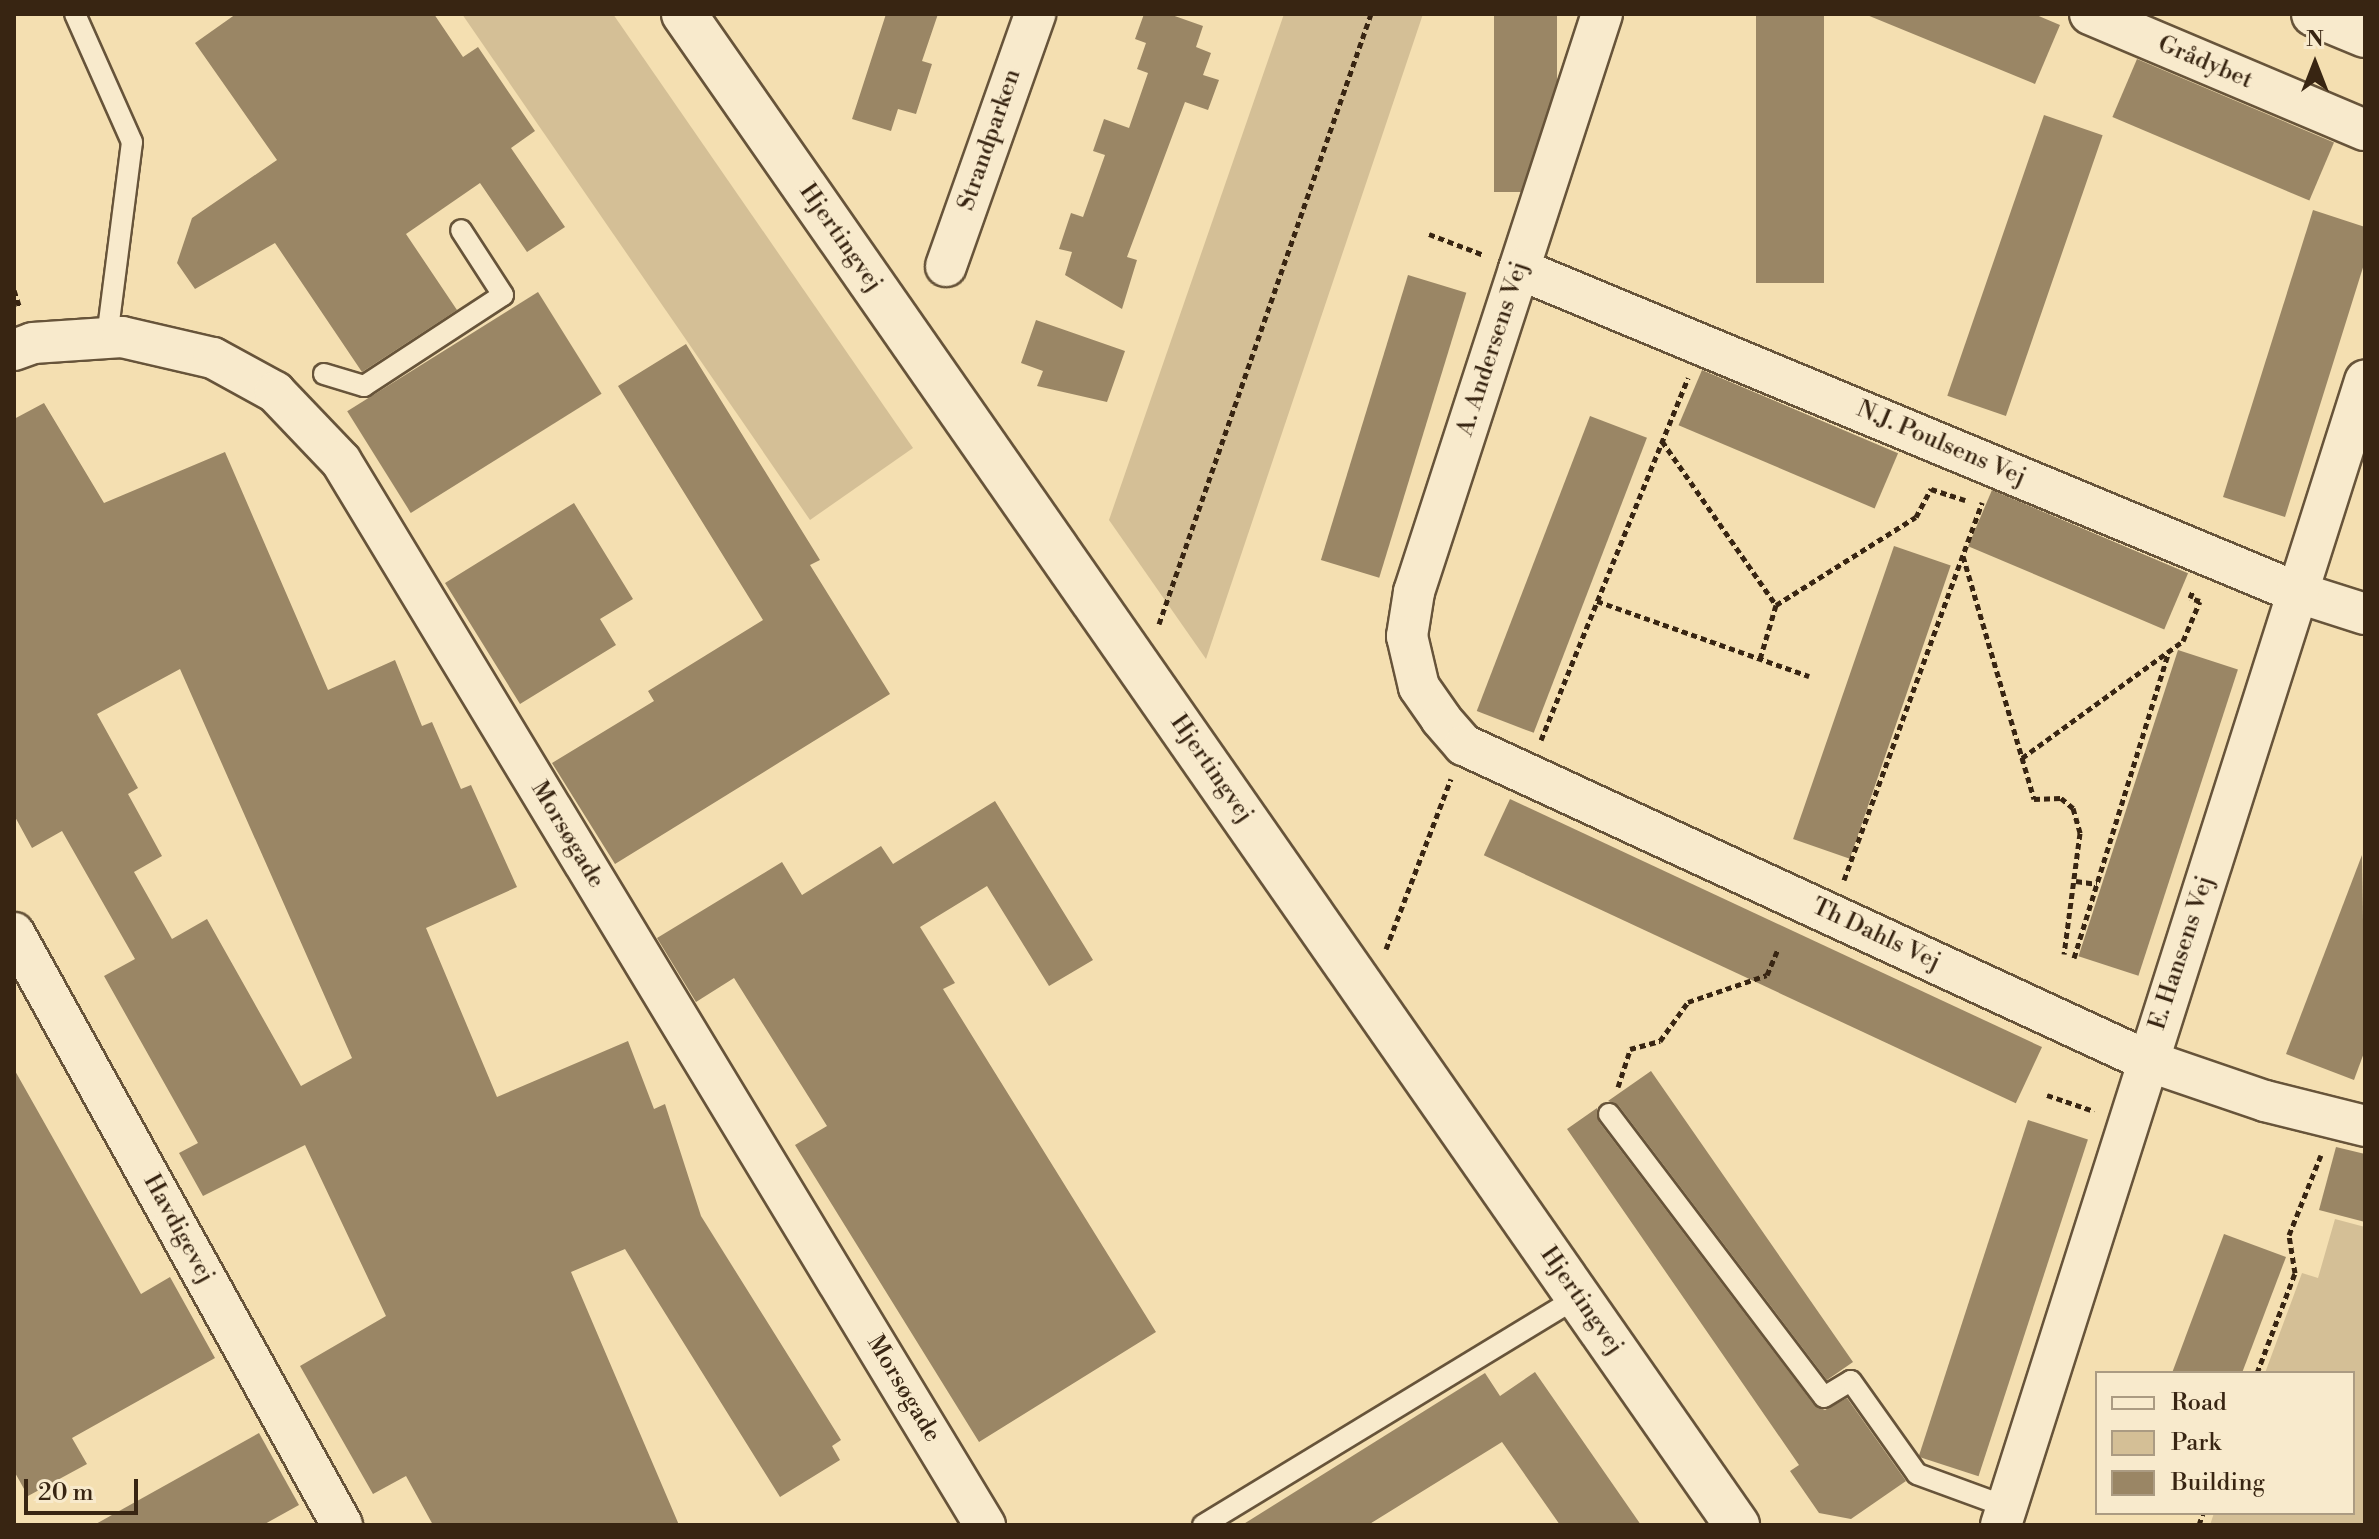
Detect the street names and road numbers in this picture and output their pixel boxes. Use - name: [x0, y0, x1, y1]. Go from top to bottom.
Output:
- street label: Grådybet: [2153, 30, 2257, 96]
- street label: Strandparken: [952, 66, 1028, 214]
- street label: Hjertingvej: [792, 179, 888, 297]
- street label: A. Andersens Vej: [1451, 258, 1535, 440]
- street label: N.J. Poulsens Vej: [1852, 395, 2030, 493]
- street label: Hjertingvej: [1163, 710, 1259, 828]
- street label: Morsøgade: [524, 776, 610, 894]
- street label: E. Hansens Vej: [2144, 872, 2220, 1034]
- street label: Th Dahls Vej: [1807, 893, 1945, 977]
- street label: Havdigevej: [136, 1170, 220, 1288]
- street label: Hjertingvej: [1533, 1242, 1629, 1360]
- street label: Morsøgade: [860, 1330, 946, 1448]

